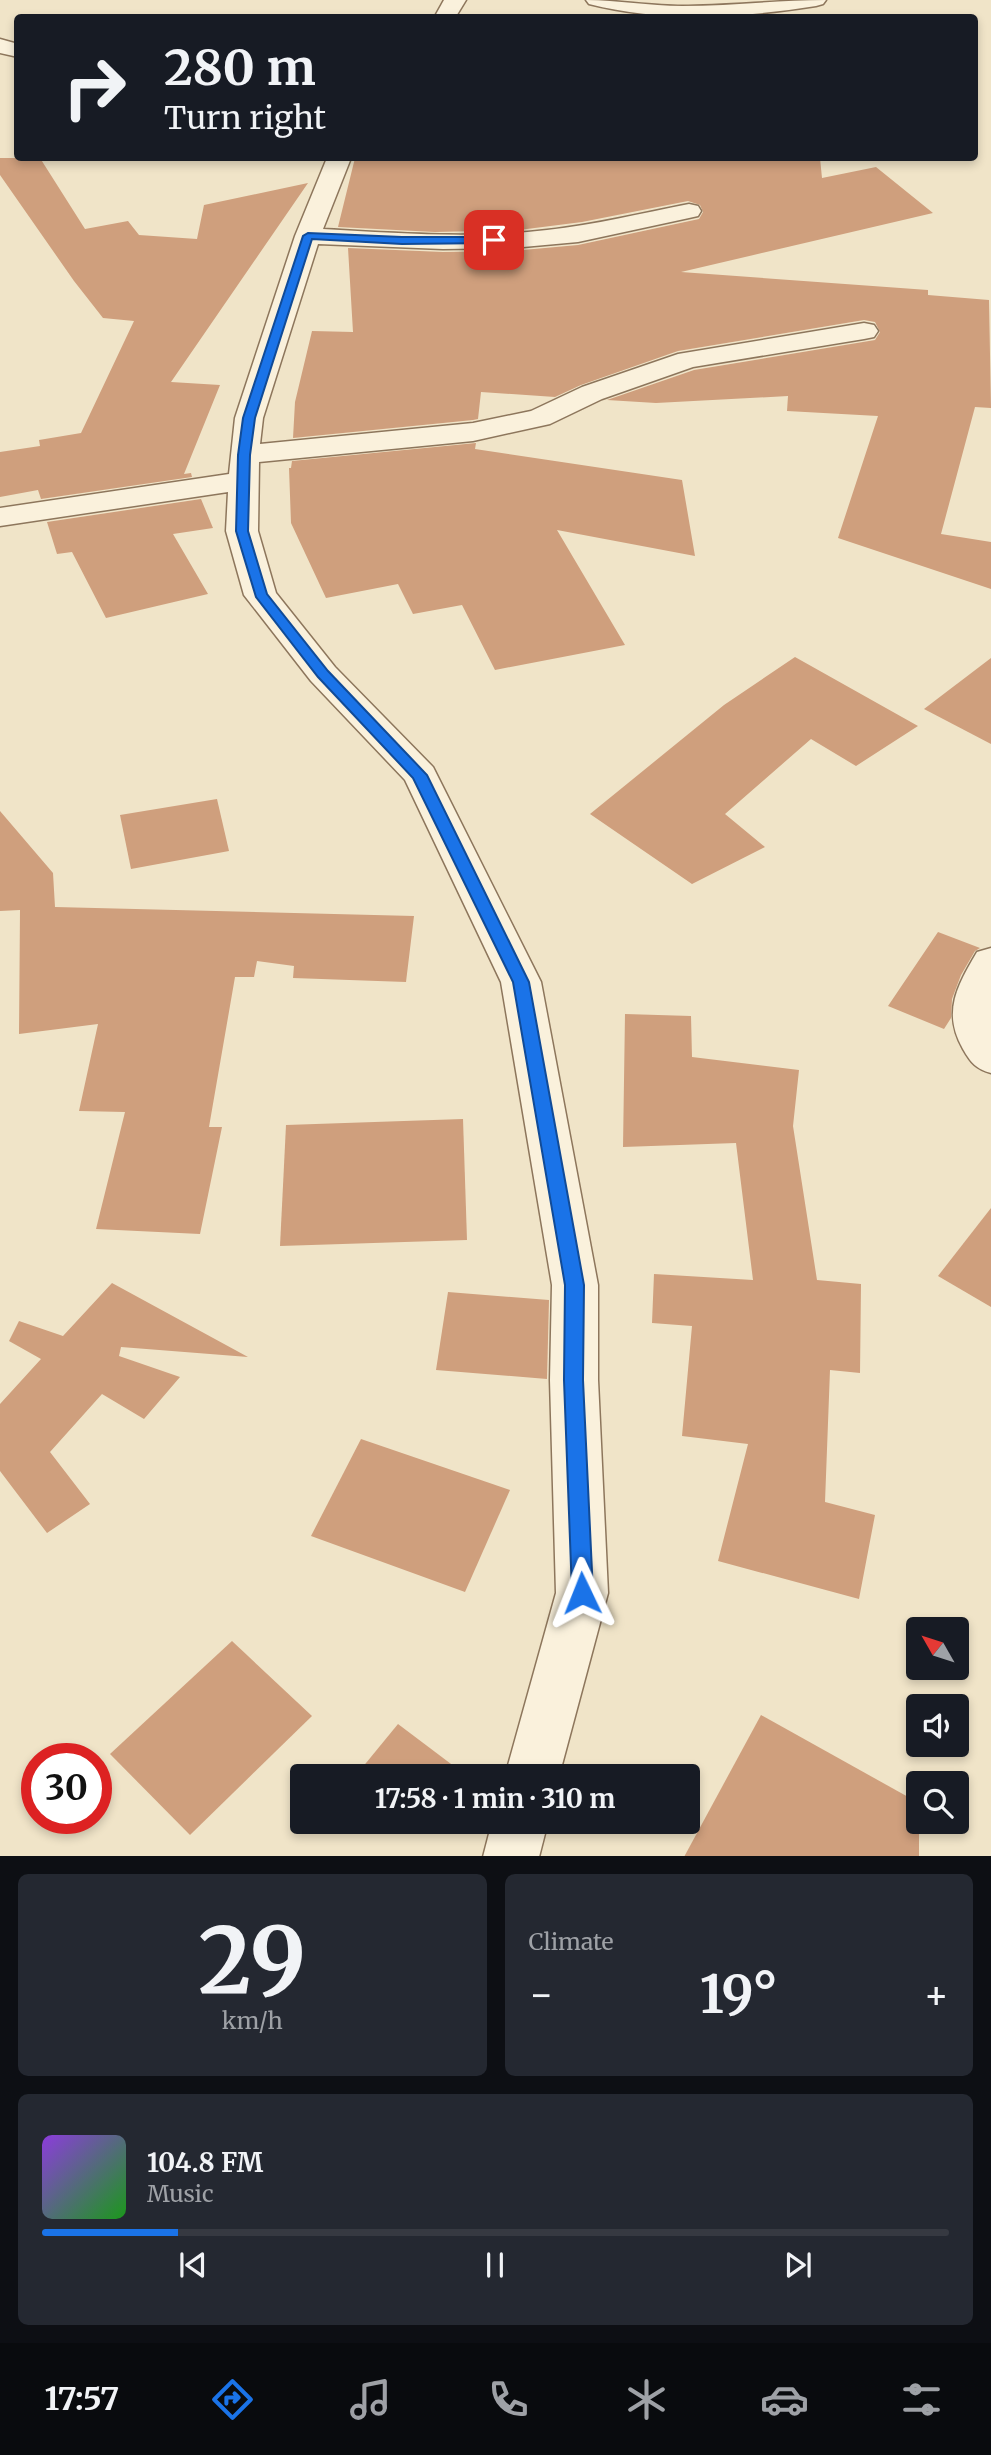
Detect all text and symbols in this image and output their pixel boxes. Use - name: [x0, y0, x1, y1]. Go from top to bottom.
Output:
- text: 280 m: [164, 37, 316, 98]
- icon: right: [49, 42, 140, 133]
- text: Turn right: [164, 98, 326, 138]
- pin: [464, 210, 524, 270]
- icon: arrive: [475, 221, 513, 259]
- position arrow: [545, 1556, 619, 1630]
- north arrow: [906, 1617, 970, 1680]
- map controls: [906, 1617, 969, 1834]
- button: sound: [906, 1694, 969, 1757]
- speed limit sign: 30: [21, 1743, 112, 1834]
- button: search: [906, 1771, 969, 1834]
- text: 17:58 · 1 min · 310 m: [375, 1782, 615, 1815]
- text: 29: [198, 1903, 306, 2018]
- text: Climate: [529, 1927, 614, 1956]
- text: 19°: [700, 1962, 778, 2027]
- text: −: [529, 1971, 554, 2018]
- text: +: [924, 1971, 949, 2018]
- text: km/h: [222, 2006, 283, 2035]
- text: 104.8 FM: [147, 2146, 263, 2179]
- text: Music: [147, 2179, 214, 2208]
- icon: previous: [174, 2246, 212, 2284]
- icon: pause: [476, 2246, 514, 2284]
- icon: next: [779, 2246, 817, 2284]
- icon: directions: [208, 2375, 257, 2424]
- icon: music: [346, 2375, 395, 2424]
- icon: phone: [484, 2375, 533, 2424]
- icon: climate: [622, 2375, 671, 2424]
- icon: car: [760, 2375, 809, 2424]
- icon: filters: [897, 2375, 946, 2424]
- text: 17:57: [44, 2379, 119, 2419]

